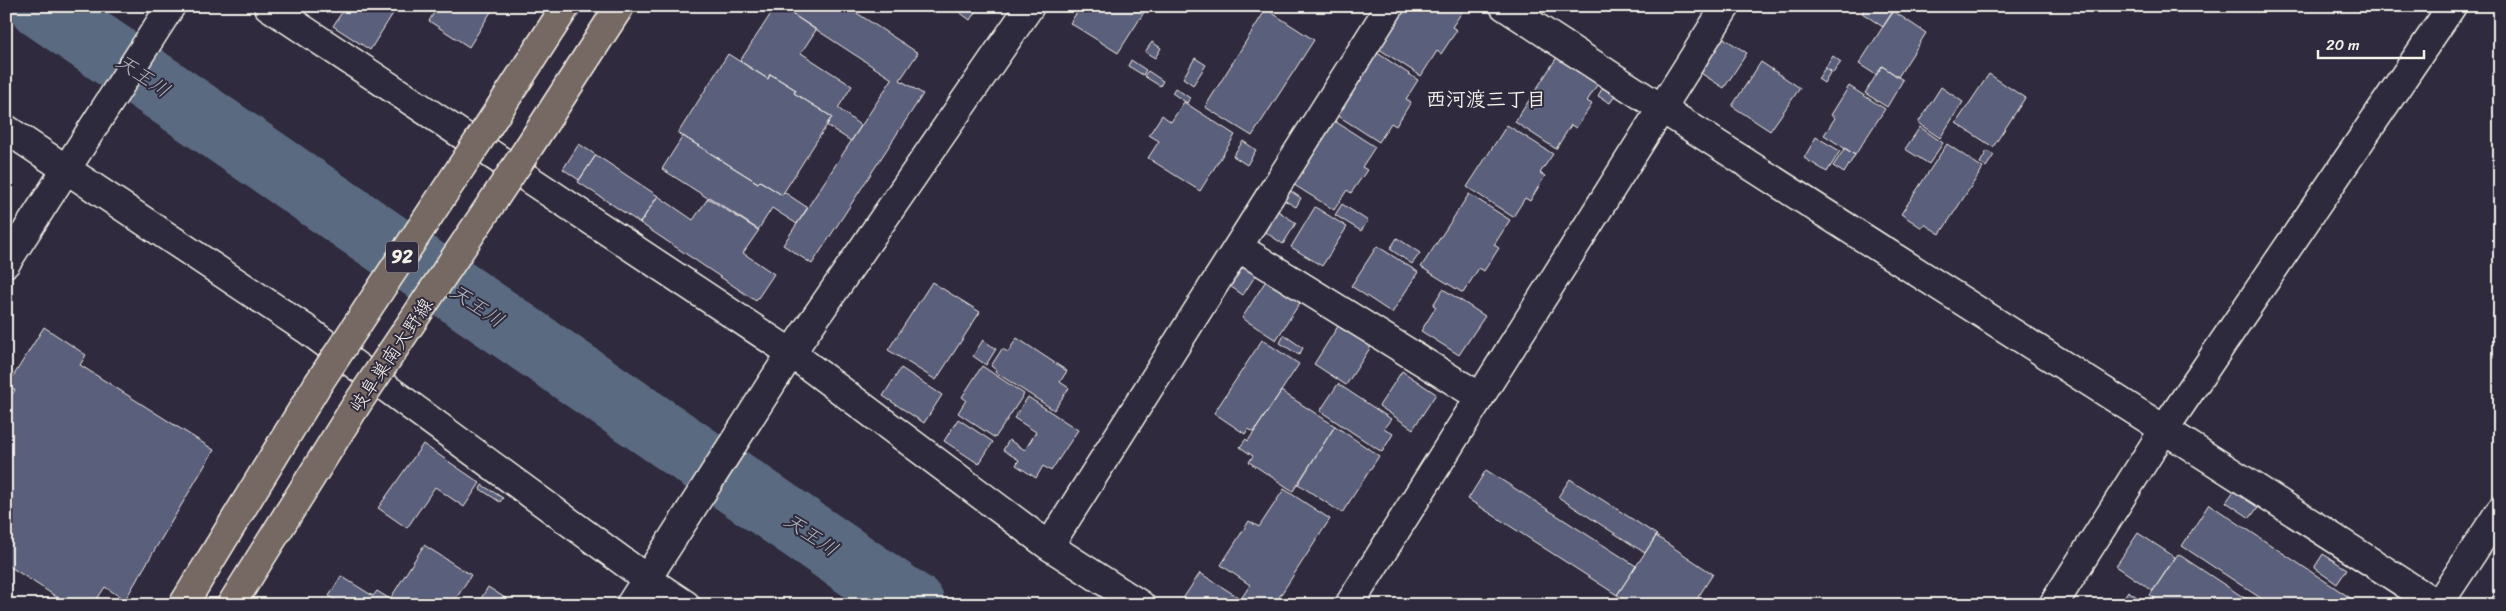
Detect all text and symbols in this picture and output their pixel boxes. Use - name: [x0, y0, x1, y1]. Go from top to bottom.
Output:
- scale bar: [2318, 28, 2425, 60]
- text: 20 m: [2326, 32, 2360, 58]
- water label: 天王川: [108, 45, 178, 107]
- district label: 西河渡三丁目: [1426, 82, 1546, 117]
- road number: 92: [386, 242, 418, 272]
- water label: 天王川: [442, 275, 512, 337]
- street label: 岐阜巣南大野線: [340, 291, 442, 419]
- water label: 天王川: [776, 504, 846, 566]

